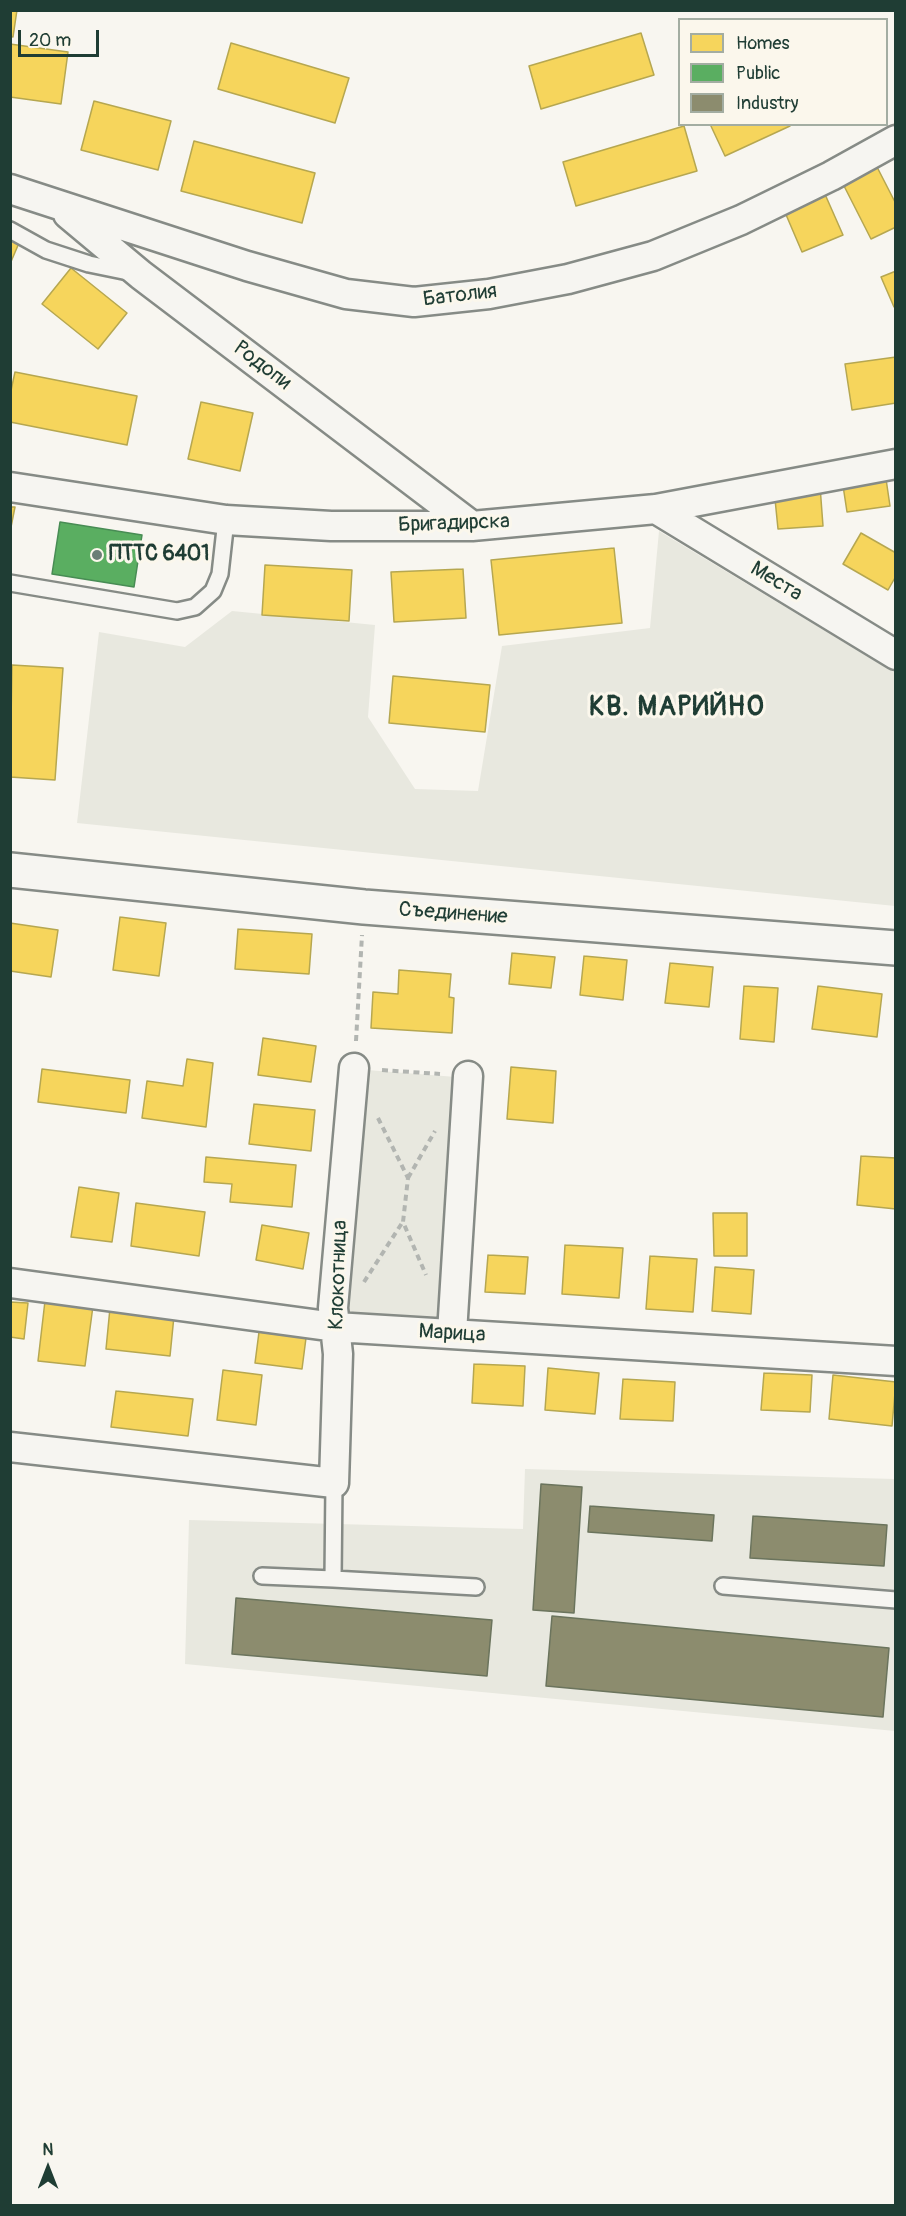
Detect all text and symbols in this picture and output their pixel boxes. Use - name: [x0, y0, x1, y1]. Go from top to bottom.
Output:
- scale bar: [21, 18, 102, 56]
- legend: [678, 18, 888, 126]
- text: 20 m: [29, 29, 71, 52]
- text: Homes: [736, 32, 789, 55]
- text: Public: [736, 62, 780, 85]
- text: Industry: [736, 92, 799, 115]
- street label: Батолия: [422, 279, 498, 313]
- street label: Родопи: [228, 336, 296, 396]
- street label: Бригадирска: [398, 509, 510, 539]
- place label: ПТТС 6401: [109, 542, 209, 568]
- marker: ПТТС 6401: [90, 548, 104, 562]
- street label: Места: [746, 557, 806, 607]
- district label: КВ. МАРИЙНО: [589, 692, 765, 724]
- street label: Съединение: [398, 898, 508, 930]
- street label: Клокотница: [324, 1220, 354, 1330]
- street label: Марица: [418, 1320, 486, 1348]
- north arrow: [18, 2138, 78, 2198]
- text: N: [43, 2140, 53, 2160]

